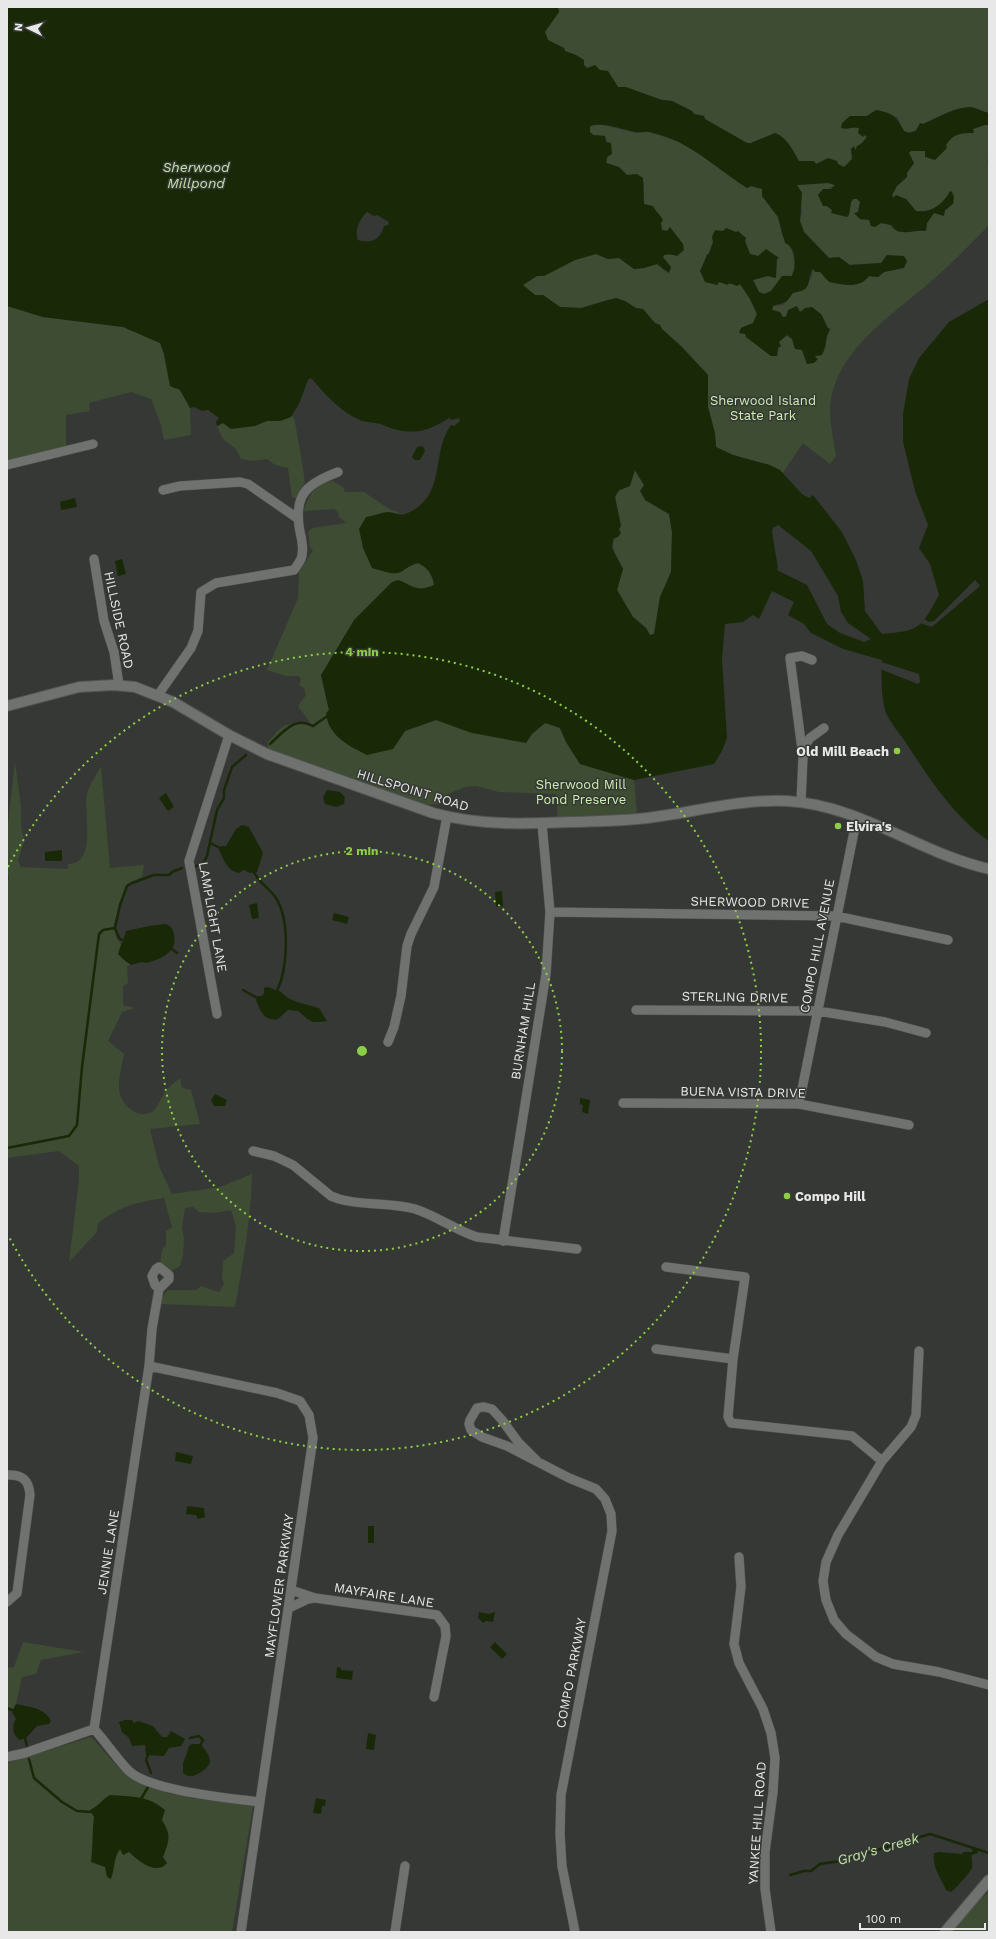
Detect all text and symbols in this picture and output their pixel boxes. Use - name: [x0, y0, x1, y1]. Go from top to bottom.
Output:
- north arrow: [8, 8, 48, 48]
- text: N: [12, 23, 25, 32]
- water label: Sherwood Millpond: [162, 159, 230, 191]
- park label: Sherwood Island State Park: [710, 393, 816, 423]
- street label: HILLSIDE ROAD: [101, 570, 137, 670]
- text: 4 min: [345, 645, 379, 659]
- place label: Old Mill Beach: [796, 744, 889, 759]
- marker: Old Mill Beach: [892, 746, 902, 756]
- street label: HILLSPOINT ROAD: [355, 766, 471, 814]
- park label: Sherwood Mill Pond Preserve: [536, 777, 626, 807]
- place label: Elvira's: [846, 819, 892, 834]
- marker: Elvira's: [833, 821, 843, 831]
- text: 2 min: [346, 844, 378, 858]
- street label: LAMPLIGHT LANE: [196, 861, 230, 973]
- street label: COMPO HILL AVENUE: [797, 878, 837, 1014]
- street label: SHERWOOD DRIVE: [690, 893, 810, 911]
- street label: BURNHAM HILL: [508, 981, 538, 1081]
- street label: STERLING DRIVE: [682, 989, 788, 1005]
- centre of rings: [355, 1044, 369, 1058]
- street label: BUENA VISTA DRIVE: [680, 1083, 806, 1101]
- place label: Compo Hill: [795, 1189, 866, 1204]
- marker: Compo Hill: [782, 1191, 792, 1201]
- street label: JENNIE LANE: [94, 1509, 122, 1595]
- street label: MAYFLOWER PARKWAY: [261, 1513, 297, 1659]
- street label: MAYFAIRE LANE: [333, 1580, 435, 1610]
- street label: COMPO PARKWAY: [553, 1616, 589, 1729]
- street label: YANKEE HILL ROAD: [745, 1761, 769, 1885]
- water label: Gray's Creek: [835, 1830, 921, 1868]
- scale bar: [860, 1905, 985, 1931]
- text: 100 m: [866, 1912, 901, 1926]

